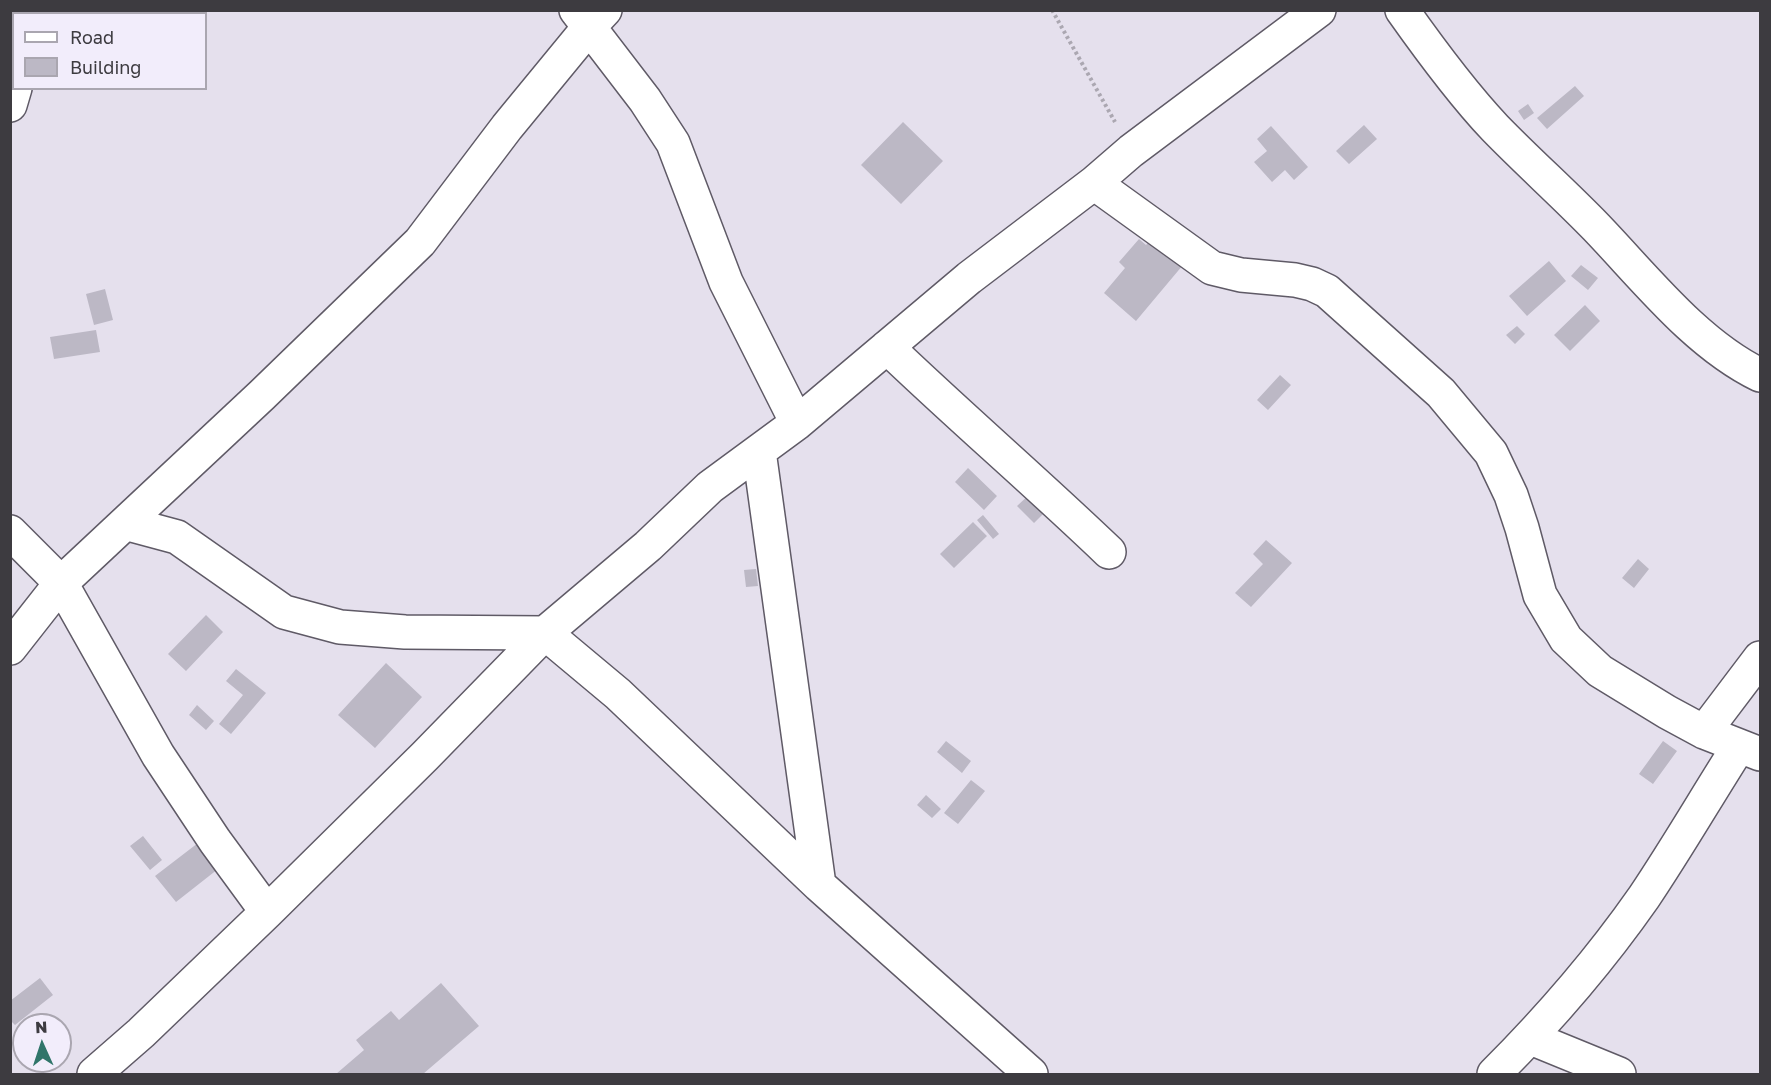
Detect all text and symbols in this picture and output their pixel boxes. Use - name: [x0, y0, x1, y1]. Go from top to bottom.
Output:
- legend: [12, 12, 207, 90]
- text: Road: [70, 26, 114, 48]
- text: Building: [70, 56, 141, 78]
- north arrow: [12, 1013, 72, 1073]
- text: N: [35, 1017, 48, 1037]

